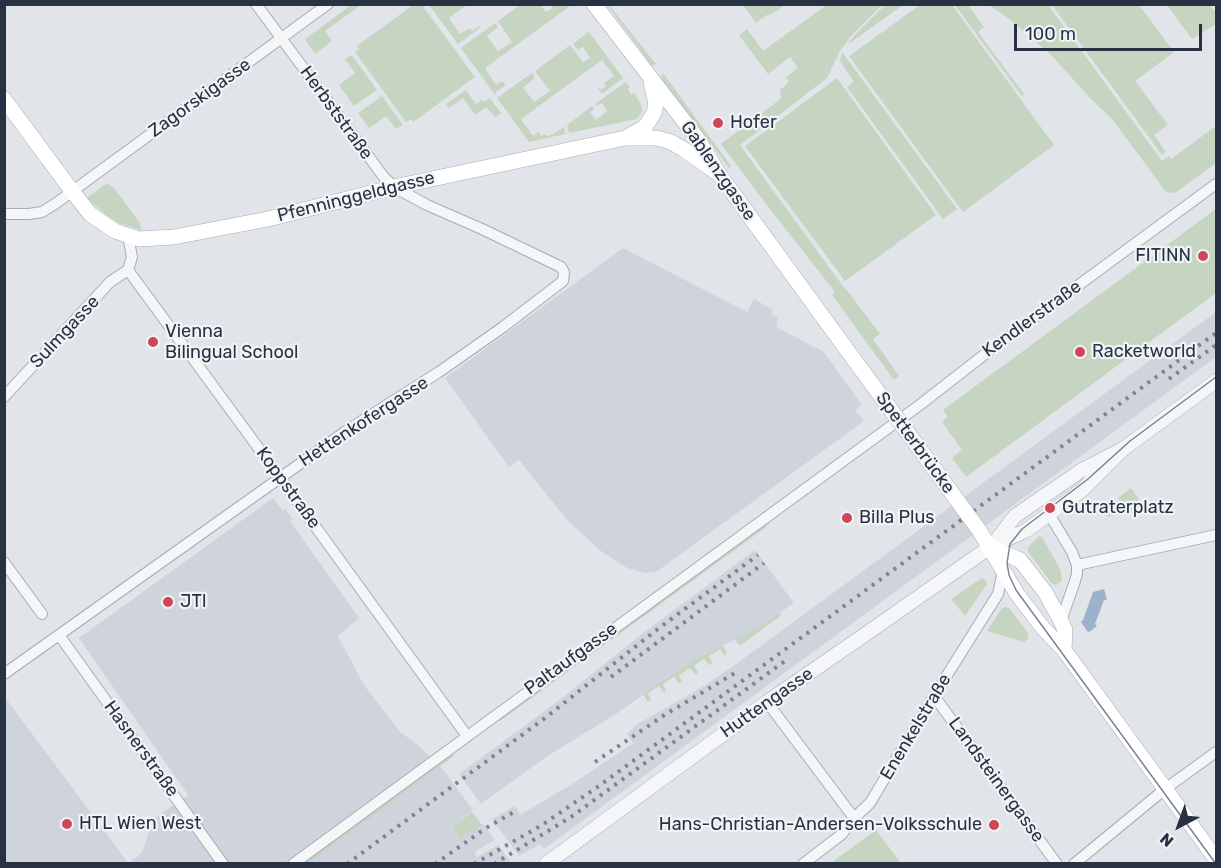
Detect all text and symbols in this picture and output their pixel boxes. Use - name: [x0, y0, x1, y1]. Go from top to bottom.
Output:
- scale bar: [1017, 12, 1204, 50]
- text: 100 m: [1025, 23, 1076, 45]
- street label: Zagorskigasse: [145, 54, 255, 142]
- street label: Herbststraße: [295, 62, 377, 164]
- place label: Hofer: [730, 112, 777, 134]
- marker: Hofer: [711, 116, 725, 130]
- street label: Gablenzgasse: [676, 117, 760, 225]
- street label: Pfenninggeldgasse: [275, 167, 437, 227]
- place label: FITINN: [1135, 245, 1191, 267]
- marker: FITINN: [1196, 249, 1210, 263]
- street label: Kendlerstraße: [978, 276, 1086, 362]
- street label: Sulmgasse: [26, 291, 104, 373]
- place label: Vienna Bilingual School: [165, 321, 298, 364]
- marker: Vienna Bilingual School: [146, 335, 160, 349]
- place label: Racketworld: [1092, 341, 1196, 363]
- marker: Racketworld: [1073, 345, 1087, 359]
- street label: Hettenkofergasse: [295, 372, 433, 472]
- street label: Spetterbrücke: [871, 388, 959, 498]
- street label: Koppstraße: [251, 443, 325, 533]
- place label: Gutraterplatz: [1062, 497, 1174, 519]
- marker: Gutraterplatz: [1043, 501, 1057, 515]
- place label: Billa Plus: [859, 507, 934, 529]
- marker: Billa Plus: [840, 511, 854, 525]
- place label: JTI: [180, 591, 207, 613]
- marker: JTI: [161, 595, 175, 609]
- street label: Paltaufgasse: [520, 618, 622, 700]
- street label: Huttengasse: [717, 663, 817, 743]
- street label: Enenkelstraße: [876, 670, 956, 784]
- street label: Hasnerstraße: [99, 697, 183, 801]
- street label: Landsteinergasse: [943, 713, 1049, 847]
- north arrow: [1149, 796, 1209, 856]
- place label: HTL Wien West: [79, 813, 201, 835]
- place label: Hans-Christian-Andersen-Volksschule: [659, 814, 982, 836]
- marker: HTL Wien West: [60, 817, 74, 831]
- marker: Hans-Christian-Andersen-Volksschule: [987, 818, 1001, 832]
- text: N: [1156, 829, 1177, 851]

